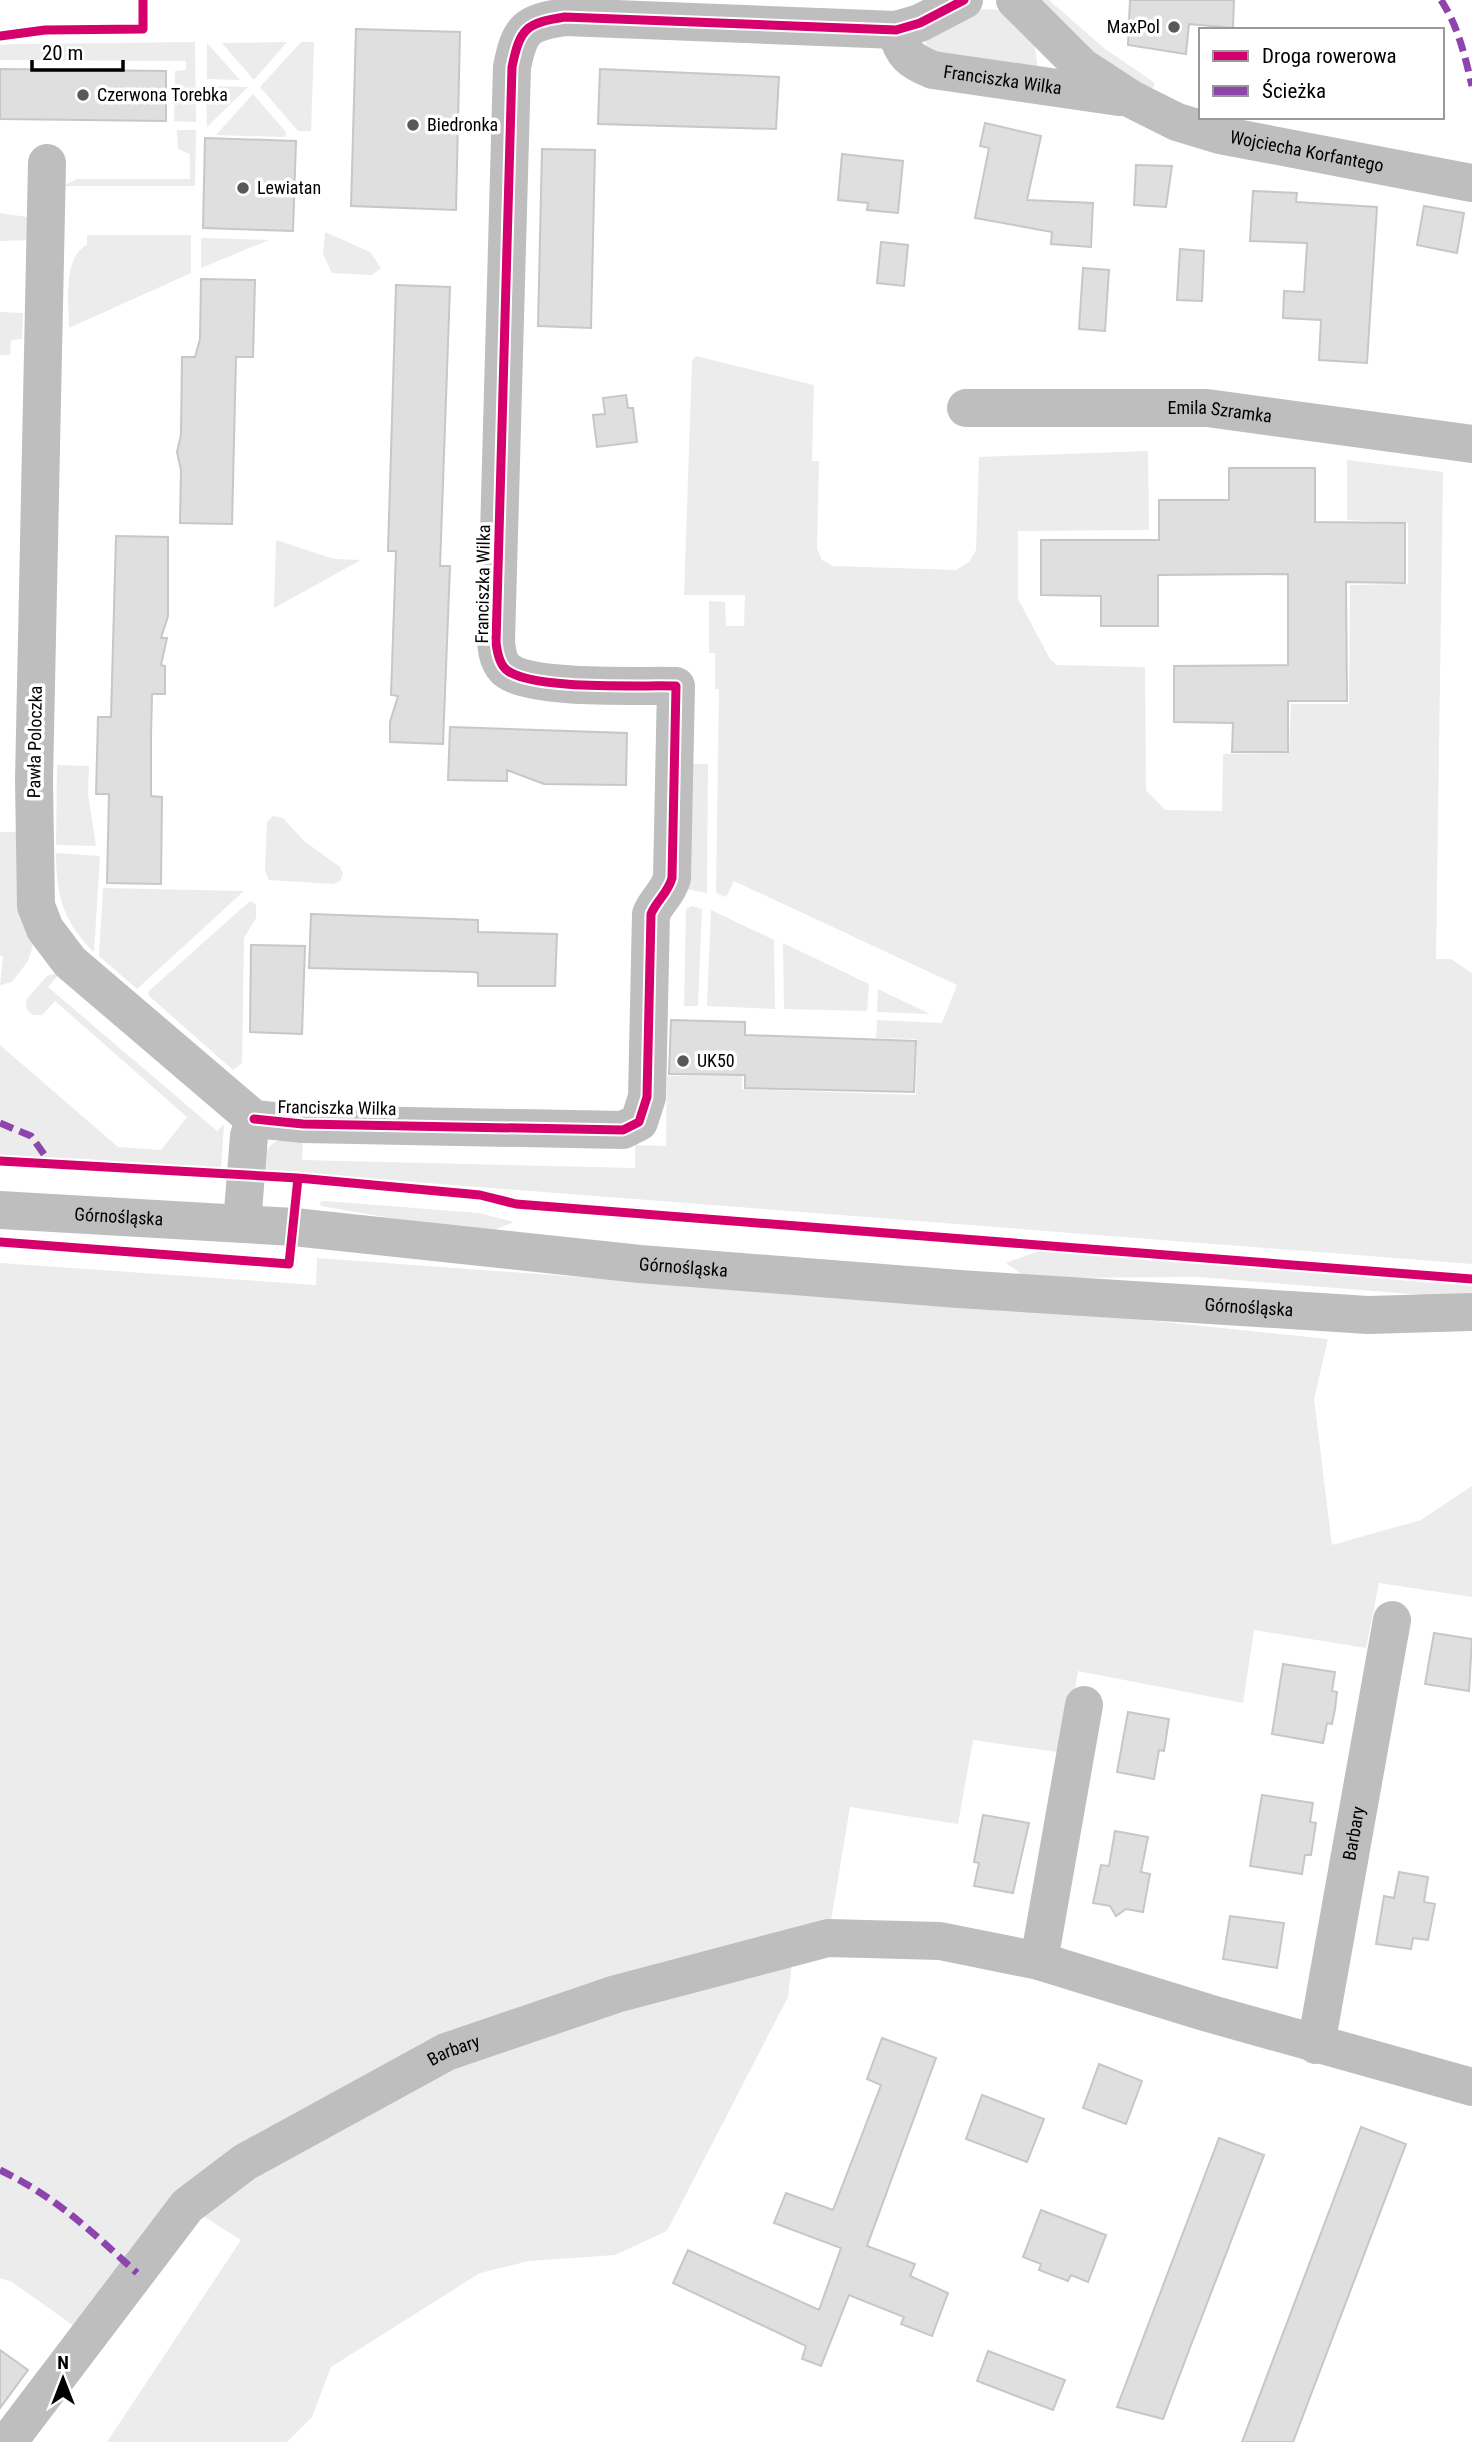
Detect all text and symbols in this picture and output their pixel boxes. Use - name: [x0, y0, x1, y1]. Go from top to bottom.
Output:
- place label: MaxPol: [1107, 16, 1160, 37]
- marker: MaxPol: [1166, 19, 1182, 35]
- scale bar: [32, 28, 122, 72]
- legend: [1199, 28, 1444, 119]
- text: 20 m: [42, 41, 83, 65]
- text: Droga rowerowa: [1262, 44, 1397, 68]
- street label: Franciszka Wilka: [942, 61, 1063, 99]
- text: Ścieżka: [1262, 79, 1326, 103]
- place label: Czerwona Torebka: [97, 84, 228, 105]
- marker: Czerwona Torebka: [75, 87, 91, 103]
- place label: Biedronka: [427, 114, 498, 135]
- marker: Biedronka: [405, 117, 421, 133]
- street label: Wojciecha Korfantego: [1228, 126, 1386, 176]
- place label: Lewiatan: [257, 177, 321, 198]
- marker: Lewiatan: [235, 180, 251, 196]
- street label: Emila Szramka: [1168, 397, 1273, 427]
- street label: Franciszka Wilka: [471, 524, 494, 644]
- street label: Pawła Poloczka: [23, 686, 46, 798]
- place label: UK50: [697, 1050, 735, 1071]
- marker: UK50: [675, 1053, 691, 1069]
- street label: Franciszka Wilka: [277, 1096, 397, 1119]
- street label: Górnośląska: [74, 1203, 164, 1229]
- street label: Górnośląska: [638, 1253, 729, 1281]
- street label: Górnośląska: [1204, 1294, 1294, 1320]
- street label: Barbary: [1338, 1804, 1369, 1862]
- street label: Barbary: [424, 2030, 483, 2070]
- north arrow: [28, 2344, 98, 2414]
- text: N: [57, 2351, 69, 2374]

